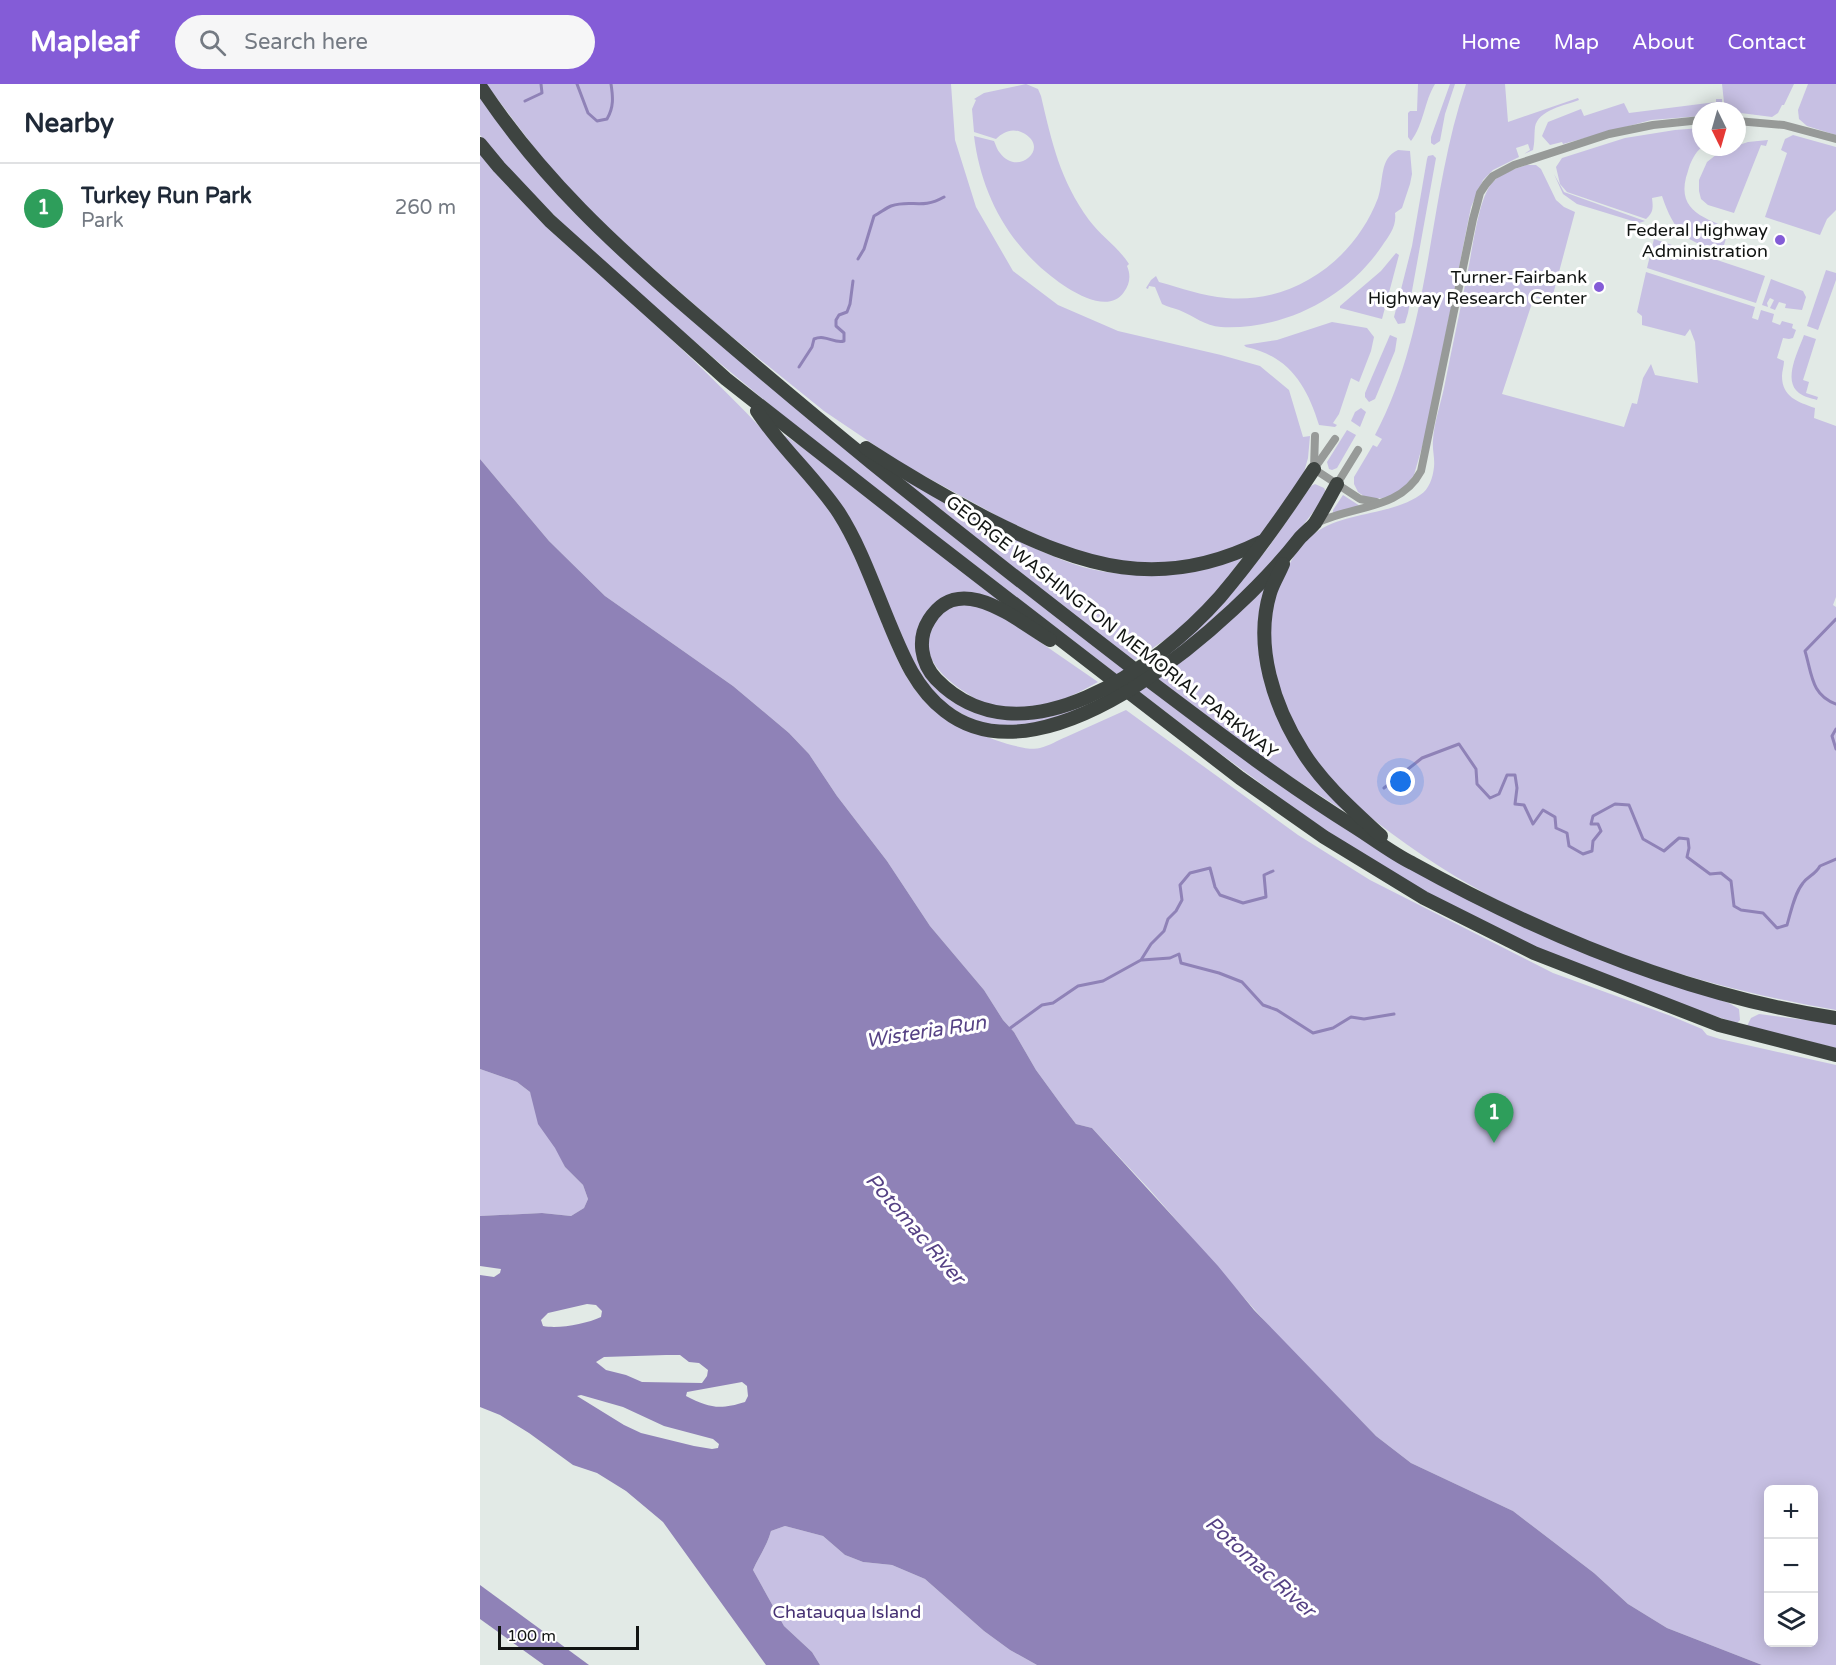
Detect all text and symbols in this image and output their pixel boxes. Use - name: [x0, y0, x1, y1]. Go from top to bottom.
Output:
- search box: [175, 15, 595, 69]
- text: Mapleaf: [30, 25, 139, 59]
- icon: search: [196, 26, 229, 59]
- text: Search here: [244, 29, 368, 55]
- text: Home: [1461, 30, 1521, 55]
- text: Map: [1554, 30, 1599, 55]
- text: About: [1632, 30, 1694, 55]
- text: Contact: [1727, 30, 1806, 55]
- north arrow: [1692, 102, 1746, 156]
- text: Nearby: [24, 108, 114, 139]
- text: Turkey Run Park: [81, 183, 252, 209]
- text: 1: [37, 196, 50, 220]
- text: 260 m: [395, 196, 456, 220]
- text: Park: [81, 209, 124, 233]
- place label: Federal Highway Administration: [1626, 219, 1768, 262]
- marker: Federal Highway Administration: [1773, 233, 1787, 247]
- place label: Turner-Fairbank Highway Research Center: [1368, 266, 1587, 309]
- marker: Turner-Fairbank Highway Research Center: [1592, 280, 1606, 294]
- street label: GEORGE WASHINGTON MEMORIAL PARKWAY: [942, 491, 1283, 764]
- your location: [1386, 767, 1415, 796]
- water label: Wisteria Run: [864, 1011, 988, 1053]
- pin: 1: [1474, 1094, 1514, 1143]
- water label: Potomac River: [860, 1169, 971, 1291]
- map controls: [1764, 1485, 1818, 1647]
- button: +: [1764, 1485, 1818, 1539]
- water label: Potomac River: [1200, 1512, 1321, 1624]
- button: −: [1764, 1539, 1818, 1593]
- button: layers: [1764, 1593, 1818, 1647]
- park label: Chatauqua Island: [773, 1601, 921, 1623]
- scale bar: [498, 1623, 639, 1650]
- text: 100 m: [507, 1626, 556, 1646]

